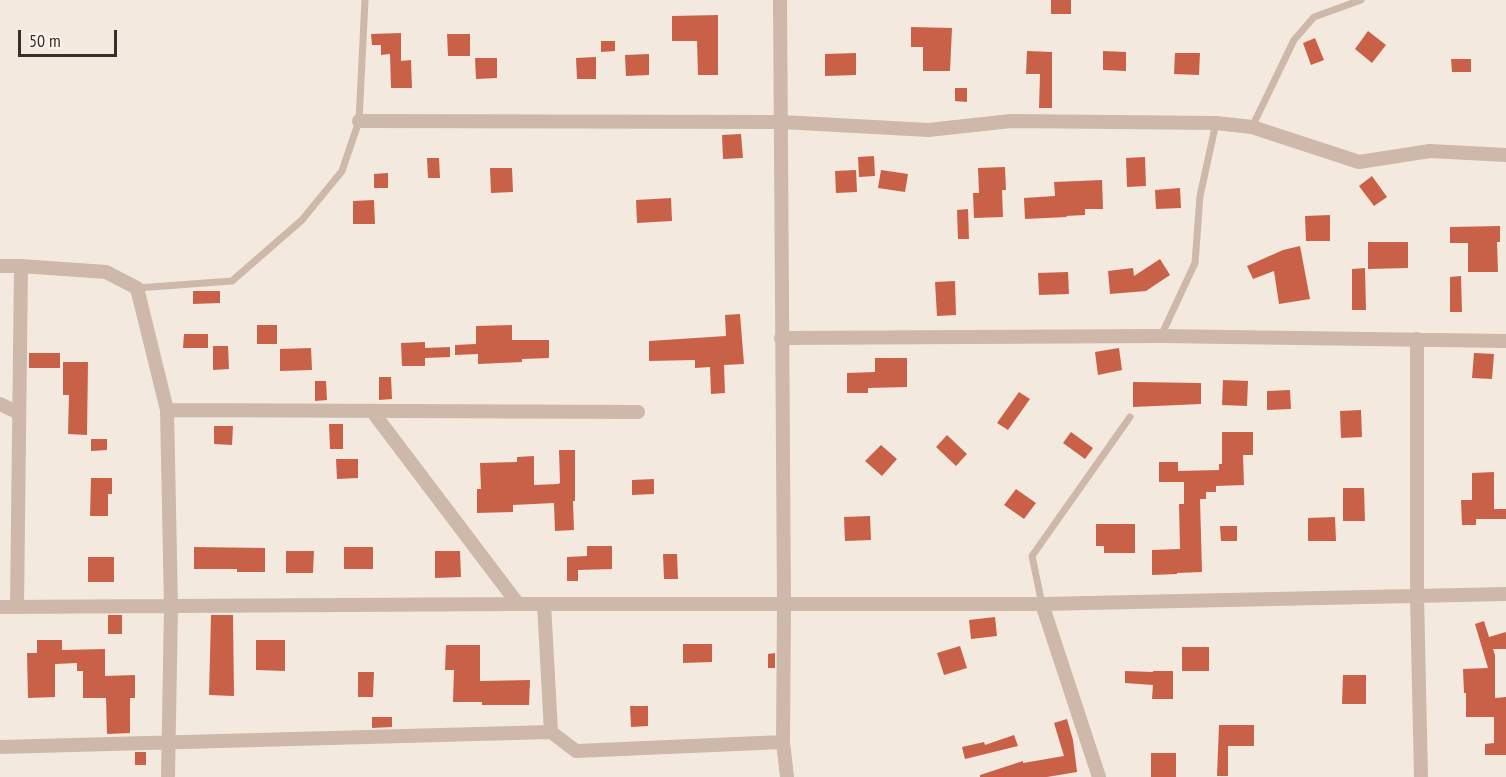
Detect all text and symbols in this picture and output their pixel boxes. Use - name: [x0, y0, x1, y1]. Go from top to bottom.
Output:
- scale bar: [21, 18, 120, 56]
- text: 50 m: [29, 29, 61, 52]

